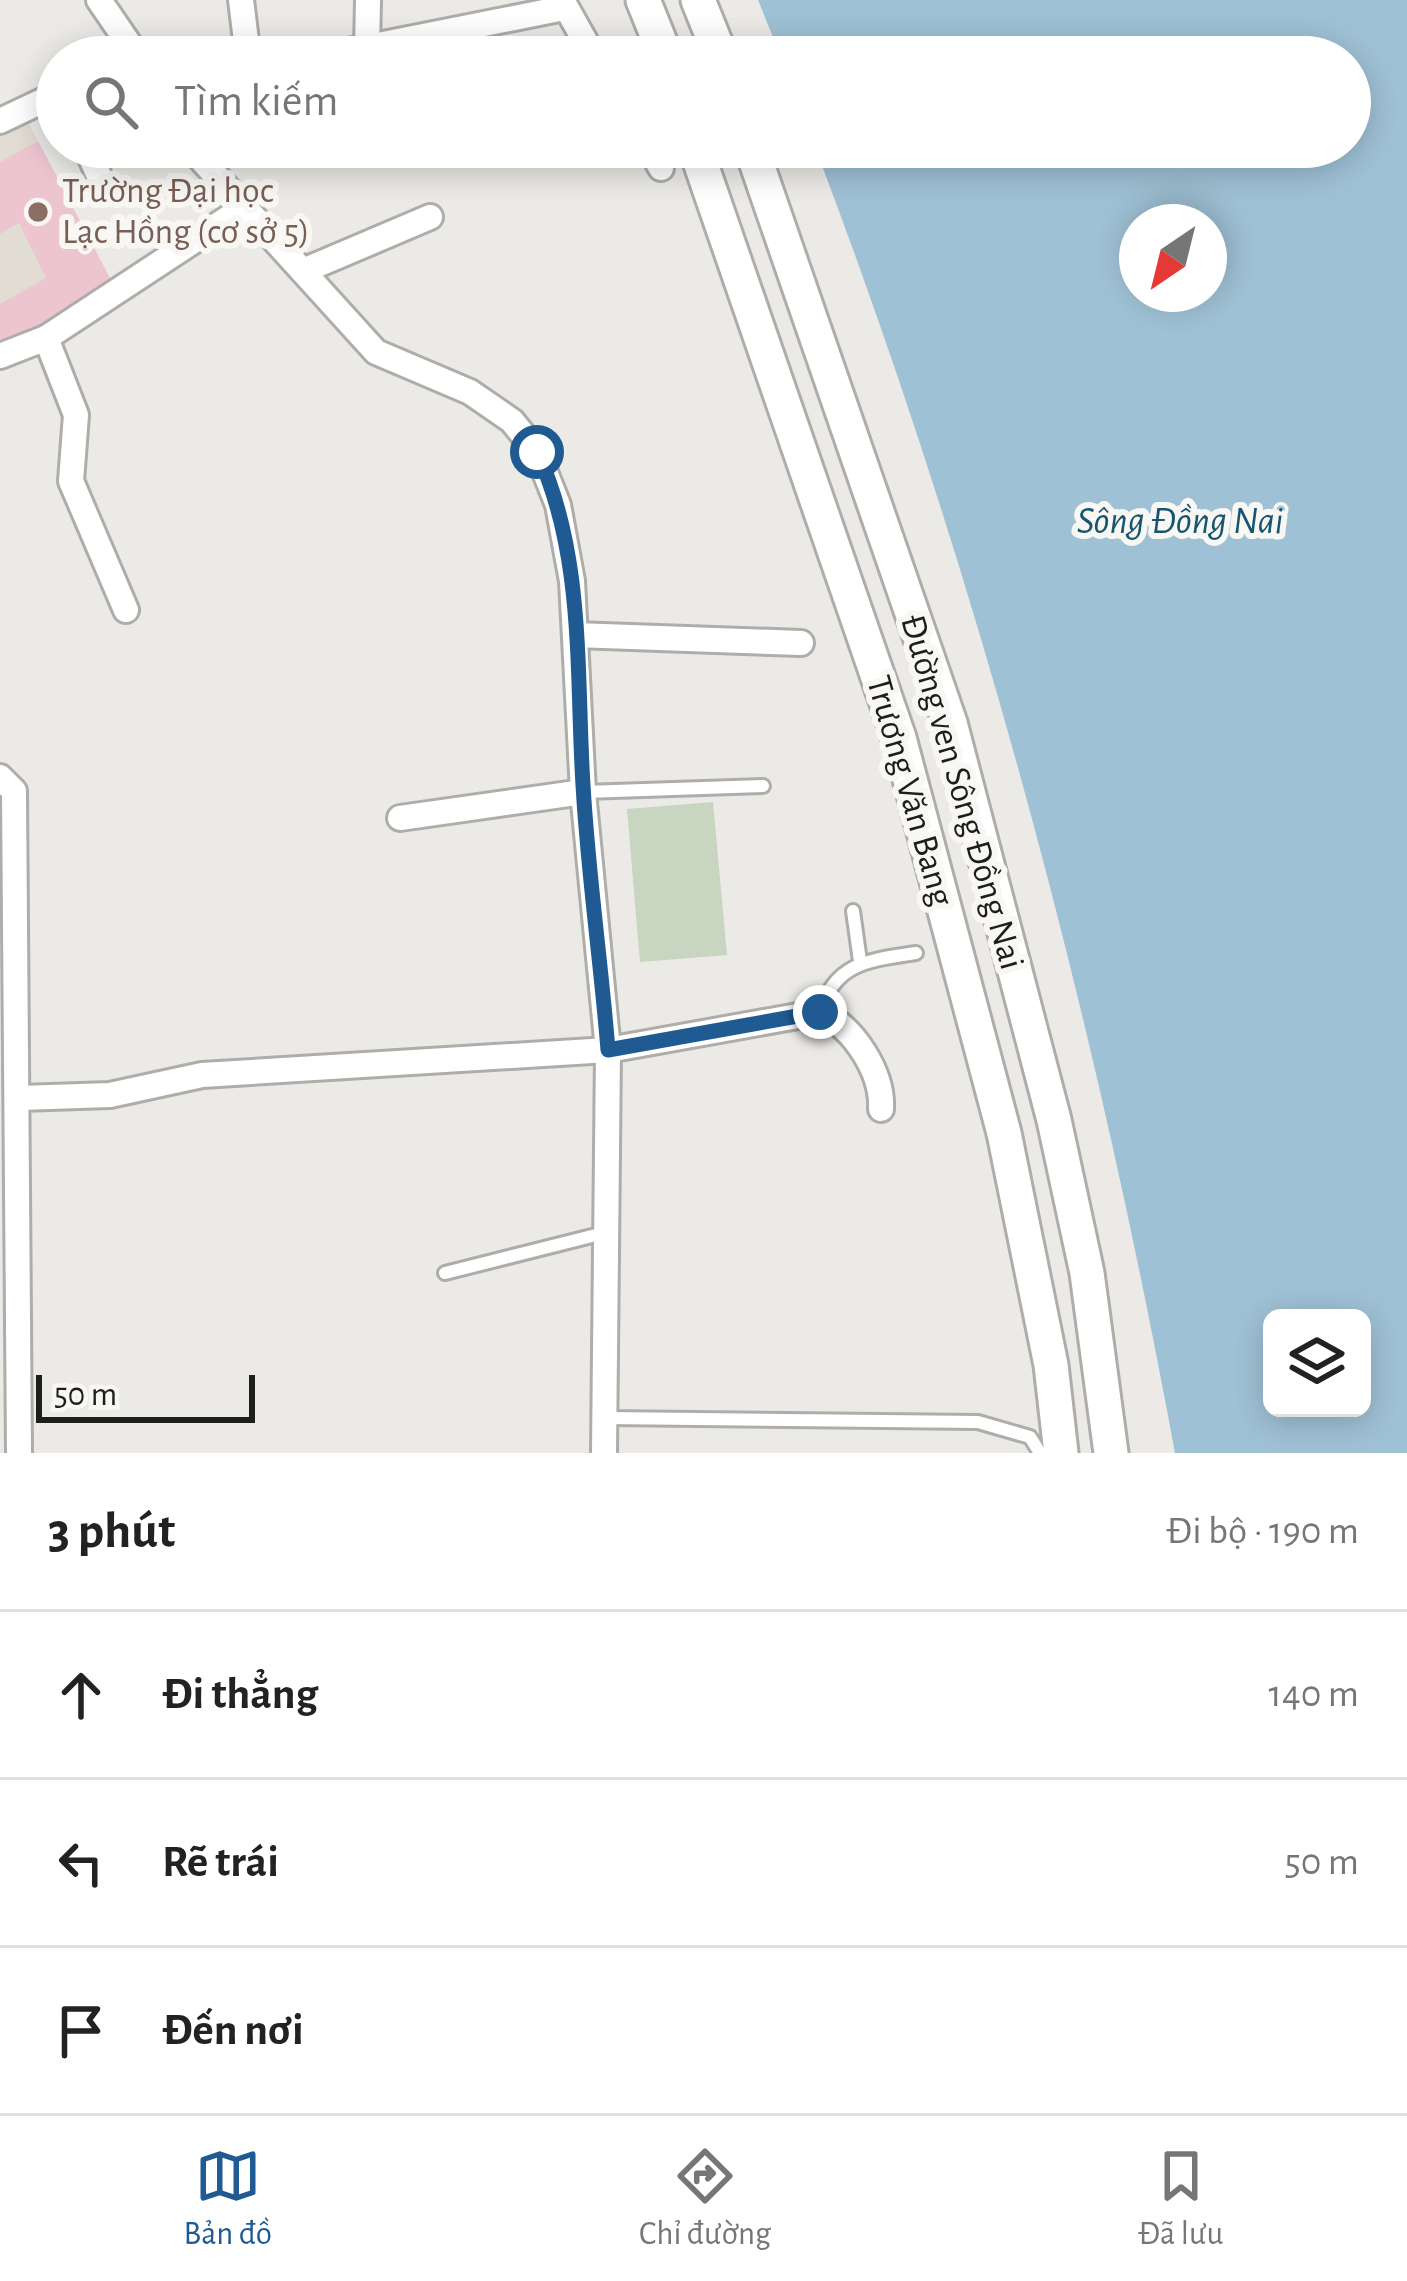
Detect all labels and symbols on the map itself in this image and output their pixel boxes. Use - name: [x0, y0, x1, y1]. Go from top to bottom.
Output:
- place label: Trường Đại học Lạc Hồng (cơ sở 5): [62, 173, 310, 250]
- marker: Trường Đại học Lạc Hồng (cơ sở 5): [25, 199, 51, 225]
- north arrow: [1119, 204, 1227, 312]
- route start: [510, 425, 564, 479]
- water label: Sông Đồng Nai: [1077, 502, 1283, 541]
- street label: Đường ven Sông Đồng Nai: [894, 611, 1030, 973]
- street label: Trương Văn Bang: [860, 672, 960, 911]
- route end: [793, 985, 847, 1039]
- scale bar: [36, 1369, 255, 1422]

